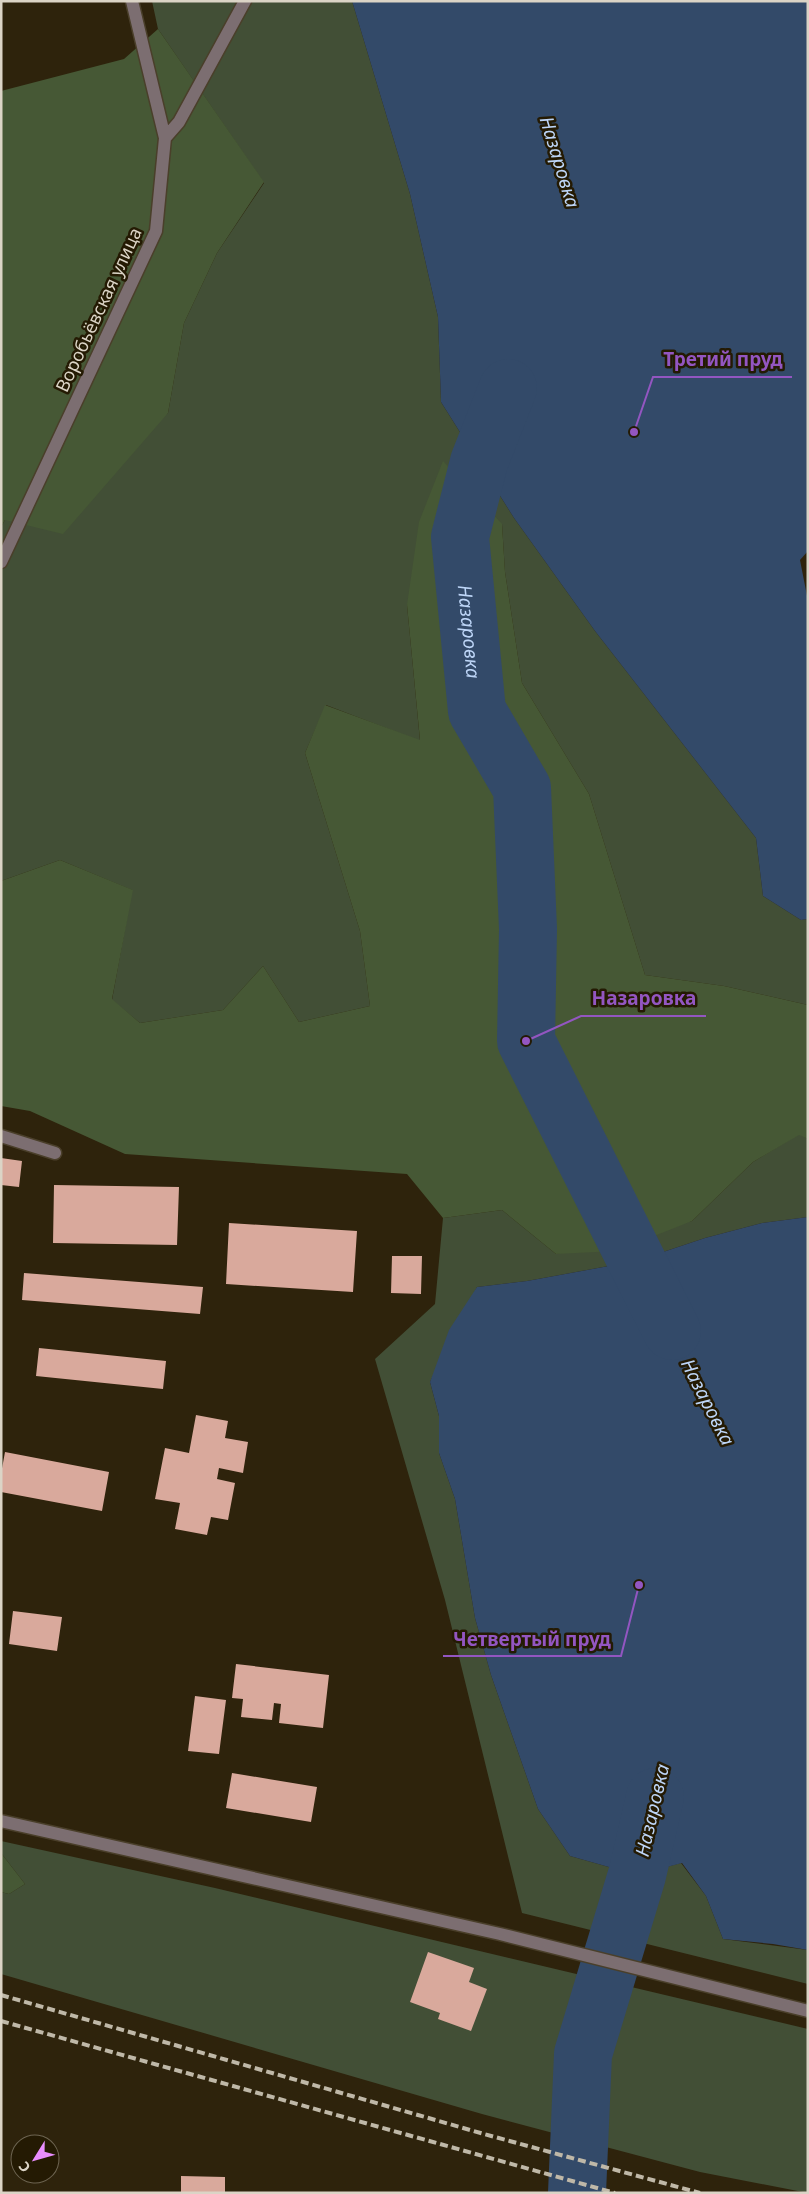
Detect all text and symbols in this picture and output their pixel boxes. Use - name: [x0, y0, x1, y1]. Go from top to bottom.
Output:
- water label: Назаровка: [534, 113, 586, 211]
- street label: Воробьёвская улица: [49, 223, 147, 396]
- callout: Третий пруд: [653, 343, 792, 377]
- text: Третий пруд: [663, 346, 783, 372]
- water label: Назаровка: [452, 584, 487, 680]
- callout: Назаровка: [581, 982, 706, 1016]
- text: Назаровка: [592, 985, 696, 1011]
- water label: Назаровка: [675, 1354, 741, 1450]
- callout: Четвертый пруд: [443, 1622, 621, 1656]
- text: Четвертый пруд: [453, 1626, 611, 1652]
- water label: Назаровка: [629, 1761, 675, 1859]
- north arrow: [10, 2134, 60, 2184]
- text: С: [14, 2158, 35, 2176]

